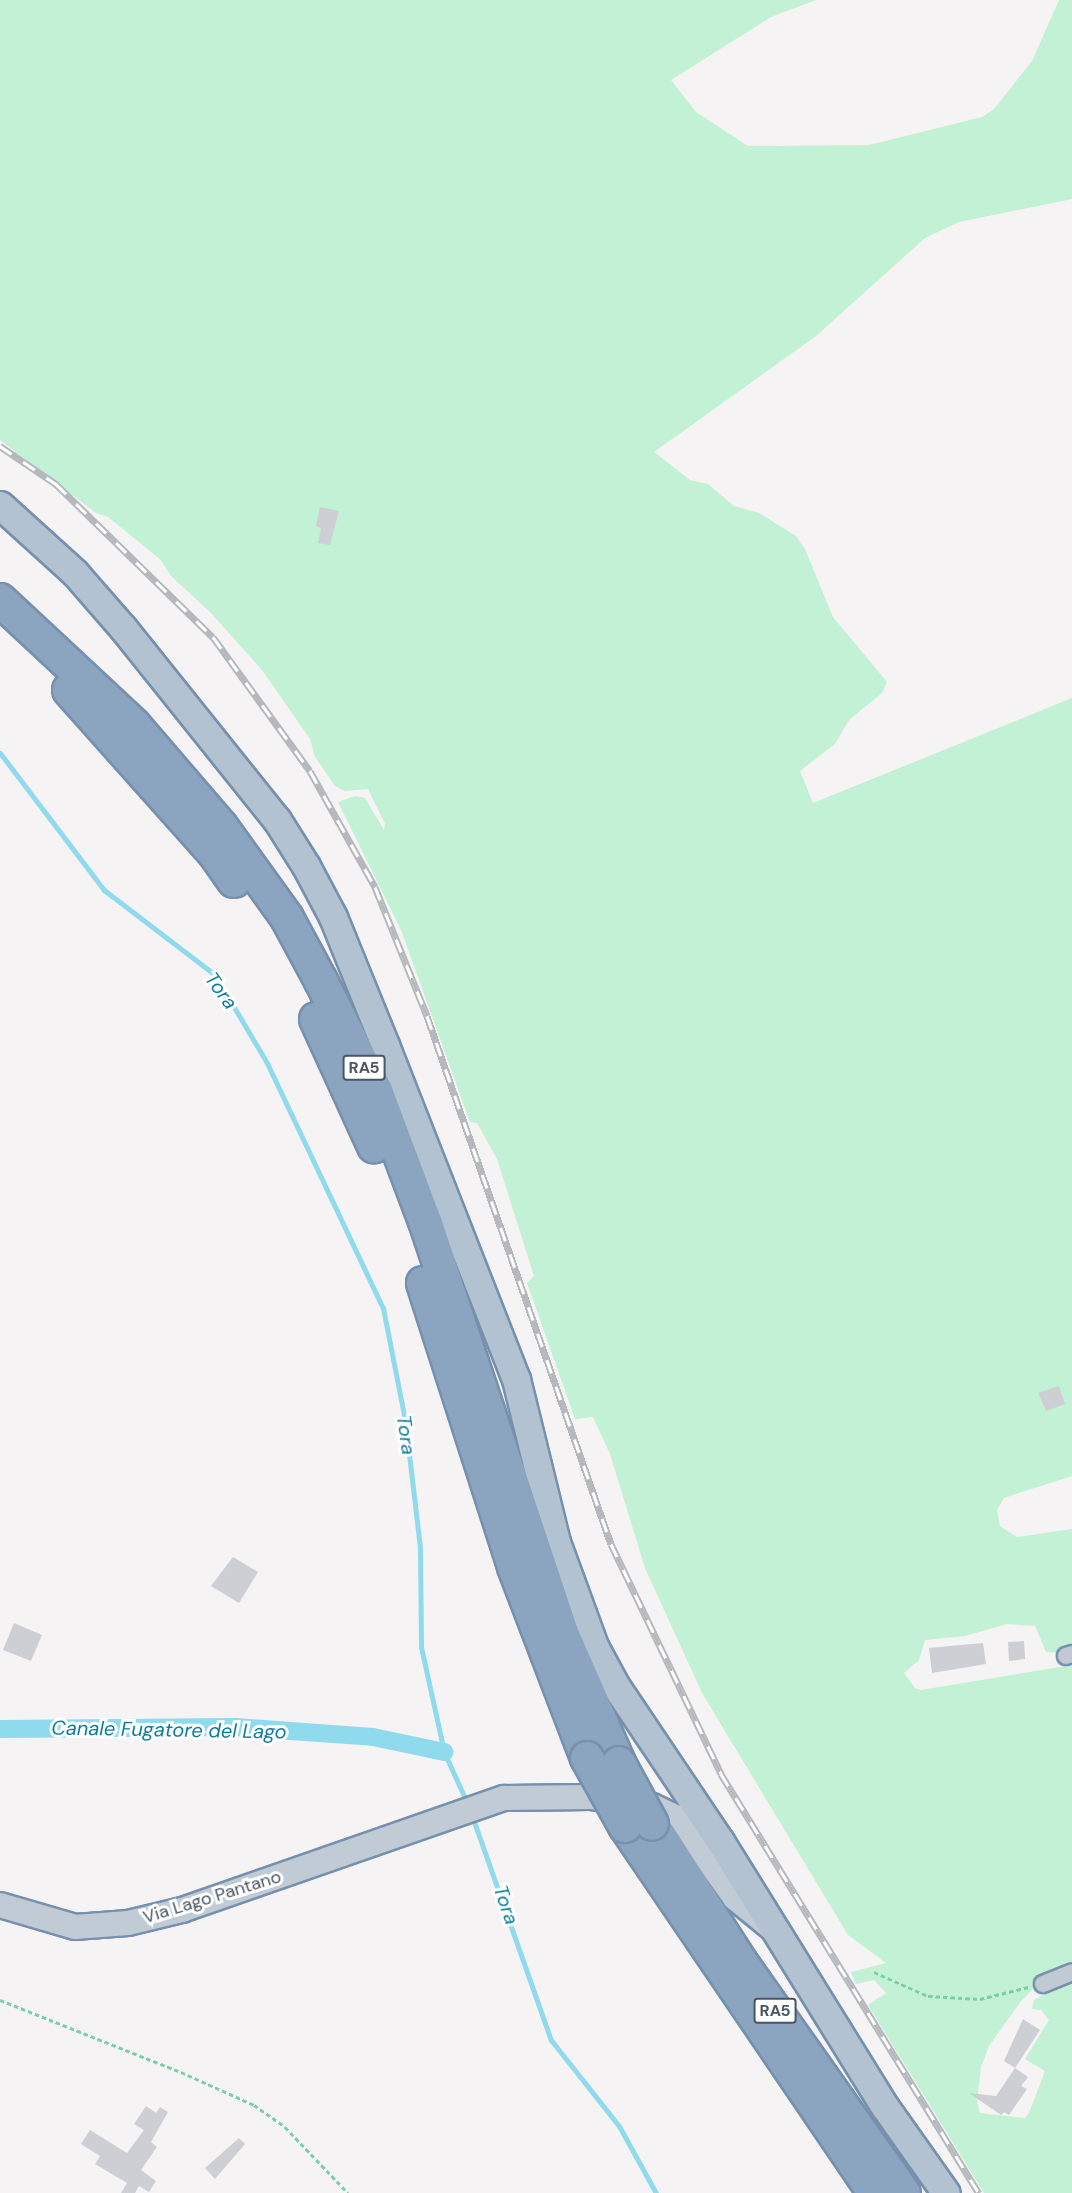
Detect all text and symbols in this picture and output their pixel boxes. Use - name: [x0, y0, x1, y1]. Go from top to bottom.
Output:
- water label: Tora: [199, 968, 243, 1014]
- road number: RA5: [342, 1055, 386, 1081]
- water label: Tora: [391, 1413, 421, 1457]
- water label: Canale Fugatore del Lago: [51, 1716, 287, 1744]
- street label: Via Lago Pantano: [140, 1866, 284, 1928]
- water label: Tora: [488, 1882, 524, 1928]
- road number: RA5: [752, 1998, 798, 2024]

